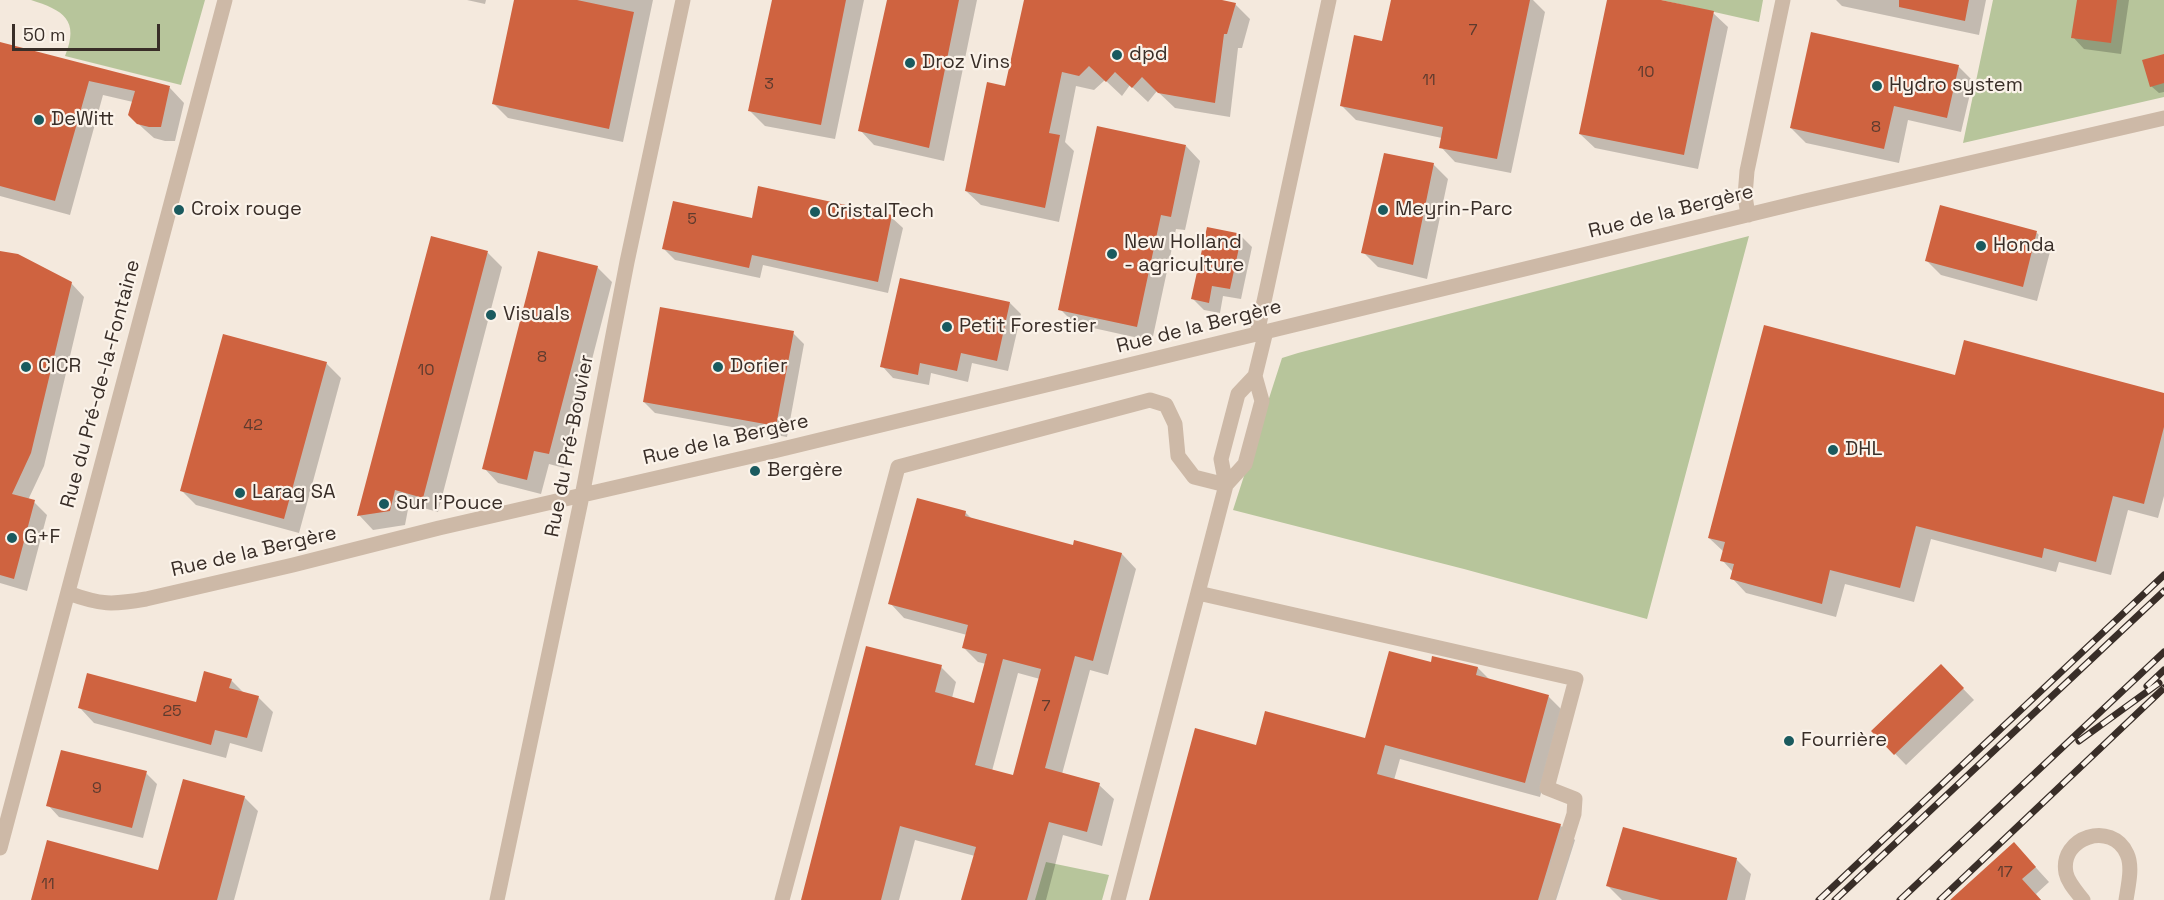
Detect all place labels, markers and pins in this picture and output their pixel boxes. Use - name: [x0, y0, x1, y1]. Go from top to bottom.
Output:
- place label: dpd: [1129, 43, 1168, 67]
- marker: dpd: [1110, 48, 1124, 62]
- place label: Droz Vins: [922, 51, 1010, 75]
- marker: Droz Vins: [903, 56, 917, 70]
- place label: Hydro system: [1889, 74, 2023, 98]
- marker: Hydro system: [1870, 79, 1884, 93]
- place label: DeWitt: [51, 108, 114, 132]
- marker: DeWitt: [32, 113, 46, 127]
- place label: Croix rouge: [191, 198, 302, 222]
- place label: Meyrin-Parc: [1395, 198, 1513, 222]
- place label: CristalTech: [827, 200, 934, 224]
- marker: Croix rouge: [172, 203, 186, 217]
- marker: Meyrin-Parc: [1376, 203, 1390, 217]
- marker: CristalTech: [808, 205, 822, 219]
- place label: New Holland - agriculture: [1124, 231, 1244, 278]
- place label: Honda: [1993, 234, 2055, 258]
- marker: Honda: [1974, 239, 1988, 253]
- marker: New Holland - agriculture: [1105, 247, 1119, 261]
- place label: Visuals: [503, 303, 570, 327]
- marker: Visuals: [484, 308, 498, 322]
- place label: Petit Forestier: [959, 315, 1096, 339]
- marker: Petit Forestier: [940, 320, 954, 334]
- place label: CICR: [38, 355, 81, 379]
- place label: Dorier: [730, 355, 787, 379]
- marker: CICR: [19, 360, 33, 374]
- marker: Dorier: [711, 360, 725, 374]
- place label: DHL: [1845, 438, 1882, 462]
- marker: DHL: [1826, 443, 1840, 457]
- place label: Bergère: [767, 459, 843, 483]
- marker: Bergère: [748, 464, 762, 478]
- place label: Larag SA: [252, 481, 336, 505]
- marker: Larag SA: [233, 486, 247, 500]
- place label: Sur l'Pouce: [396, 492, 503, 516]
- marker: Sur l'Pouce: [377, 497, 391, 511]
- place label: G+F: [24, 526, 60, 550]
- marker: G+F: [5, 531, 19, 545]
- place label: Fourrière: [1801, 729, 1887, 753]
- marker: Fourrière: [1782, 734, 1796, 748]

